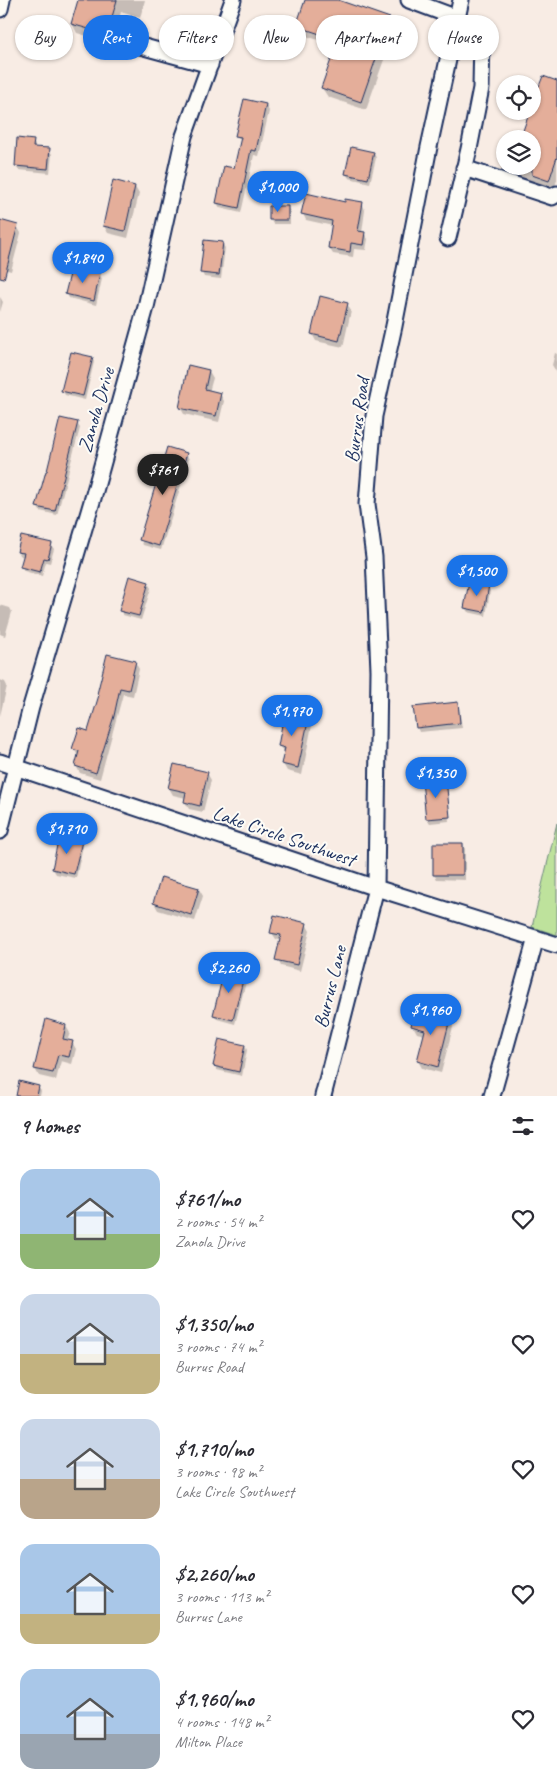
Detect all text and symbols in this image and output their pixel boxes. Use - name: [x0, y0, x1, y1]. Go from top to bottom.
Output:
- chip: Buy: [15, 15, 73, 60]
- chip: Rent: [83, 15, 149, 60]
- chip: Filters: [159, 15, 234, 60]
- chip: New: [244, 15, 306, 60]
- chip: Apartment: [316, 15, 418, 60]
- chip: House: [428, 15, 499, 60]
- map controls: [496, 75, 541, 175]
- button: locate: [496, 75, 541, 120]
- button: layers: [496, 130, 541, 175]
- pin: $1,000: [237, 170, 319, 213]
- text: $1,000: [258, 177, 298, 197]
- pin: $1,840: [42, 242, 124, 284]
- text: $1,840: [63, 248, 103, 268]
- street label: Zanola Drive: [72, 363, 120, 455]
- street label: Burrus Road: [339, 373, 376, 464]
- pin: $761: [133, 454, 193, 496]
- text: $761: [148, 460, 178, 480]
- pin: $1,500: [436, 554, 518, 597]
- text: $1,500: [458, 561, 496, 581]
- pin: $1,970: [251, 694, 333, 737]
- text: $1,970: [273, 701, 311, 721]
- pin: $1,350: [395, 756, 477, 799]
- text: $1,350: [417, 763, 455, 783]
- street label: Lake Circle Southwest: [210, 800, 362, 873]
- pin: $1,710: [26, 812, 108, 855]
- text: $1,710: [47, 819, 87, 839]
- street label: Burrus Lane: [308, 942, 353, 1031]
- pin: $2,260: [188, 952, 270, 994]
- text: $2,260: [209, 958, 249, 978]
- pin: $1,960: [390, 994, 472, 1036]
- text: $1,960: [411, 1000, 451, 1020]
- icon: filters: [509, 1112, 537, 1140]
- text: 9 homes: [20, 1113, 79, 1139]
- text: $761/mo: [175, 1186, 240, 1212]
- icon: home: [60, 1189, 120, 1249]
- icon: heart: [509, 1205, 537, 1233]
- text: 2 rooms · 54 m²: [175, 1212, 261, 1232]
- text: Zanola Drive: [175, 1232, 245, 1252]
- text: $1,350/mo: [175, 1311, 253, 1337]
- icon: home: [60, 1314, 120, 1374]
- icon: heart: [509, 1330, 537, 1358]
- text: 3 rooms · 74 m²: [175, 1337, 261, 1357]
- text: Burrus Road: [175, 1357, 243, 1377]
- text: $1,710/mo: [175, 1436, 253, 1462]
- icon: home: [60, 1439, 120, 1499]
- icon: heart: [509, 1455, 537, 1483]
- text: 3 rooms · 98 m²: [175, 1462, 261, 1482]
- text: Lake Circle Southwest: [175, 1482, 294, 1502]
- text: $2,260/mo: [175, 1561, 254, 1587]
- icon: home: [60, 1564, 120, 1624]
- icon: heart: [509, 1580, 537, 1608]
- text: 3 rooms · 113 m²: [175, 1587, 269, 1607]
- text: Burrus Lane: [175, 1607, 242, 1627]
- text: $1,960/mo: [175, 1686, 254, 1712]
- icon: home: [60, 1689, 120, 1749]
- icon: heart: [509, 1705, 537, 1733]
- text: 4 rooms · 148 m²: [175, 1712, 269, 1732]
- text: Milton Place: [175, 1732, 242, 1752]

